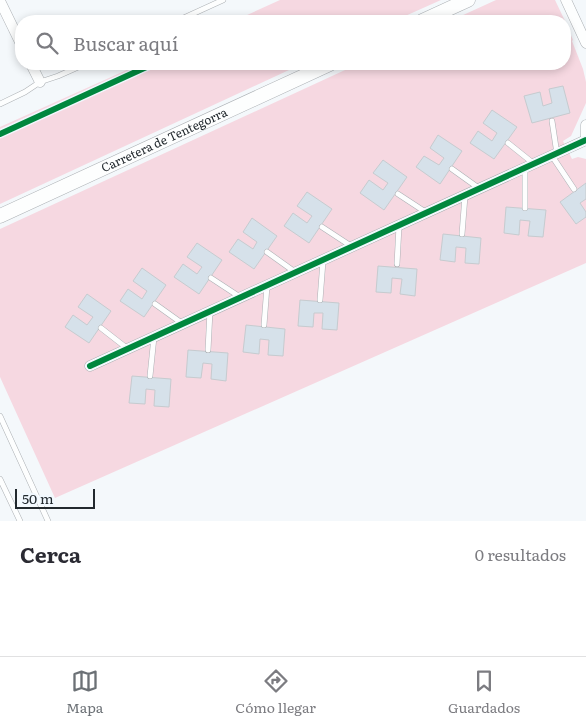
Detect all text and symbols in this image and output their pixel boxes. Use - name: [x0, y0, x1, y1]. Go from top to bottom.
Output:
- search box: [15, 15, 571, 70]
- icon: search: [33, 29, 61, 57]
- text: Buscar aquí: [73, 29, 178, 57]
- street label: Carretera de Tentegorra: [98, 102, 231, 176]
- scale bar: [15, 486, 95, 509]
- text: 50 m: [22, 488, 54, 508]
- text: Cerca: [20, 538, 81, 569]
- text: 0 resultados: [475, 542, 566, 566]
- tab: Mapa: [66, 667, 103, 717]
- tab: Cómo llegar: [235, 667, 316, 717]
- tab: Guardados: [448, 667, 520, 717]

